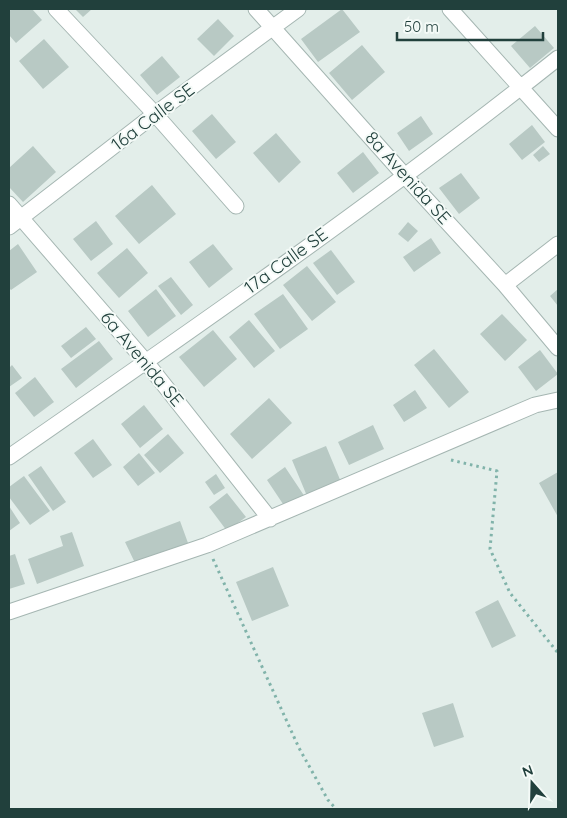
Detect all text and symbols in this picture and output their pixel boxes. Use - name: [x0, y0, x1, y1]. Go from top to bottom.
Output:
- scale bar: [397, 10, 543, 42]
- text: 50 m: [404, 17, 439, 36]
- street label: 16a Calle SE: [107, 78, 199, 155]
- street label: 8a Avenida SE: [360, 126, 456, 229]
- street label: 17a Calle SE: [239, 223, 332, 299]
- street label: 6a Avenida SE: [96, 306, 189, 411]
- north arrow: [507, 758, 557, 808]
- text: N: [520, 761, 535, 781]

